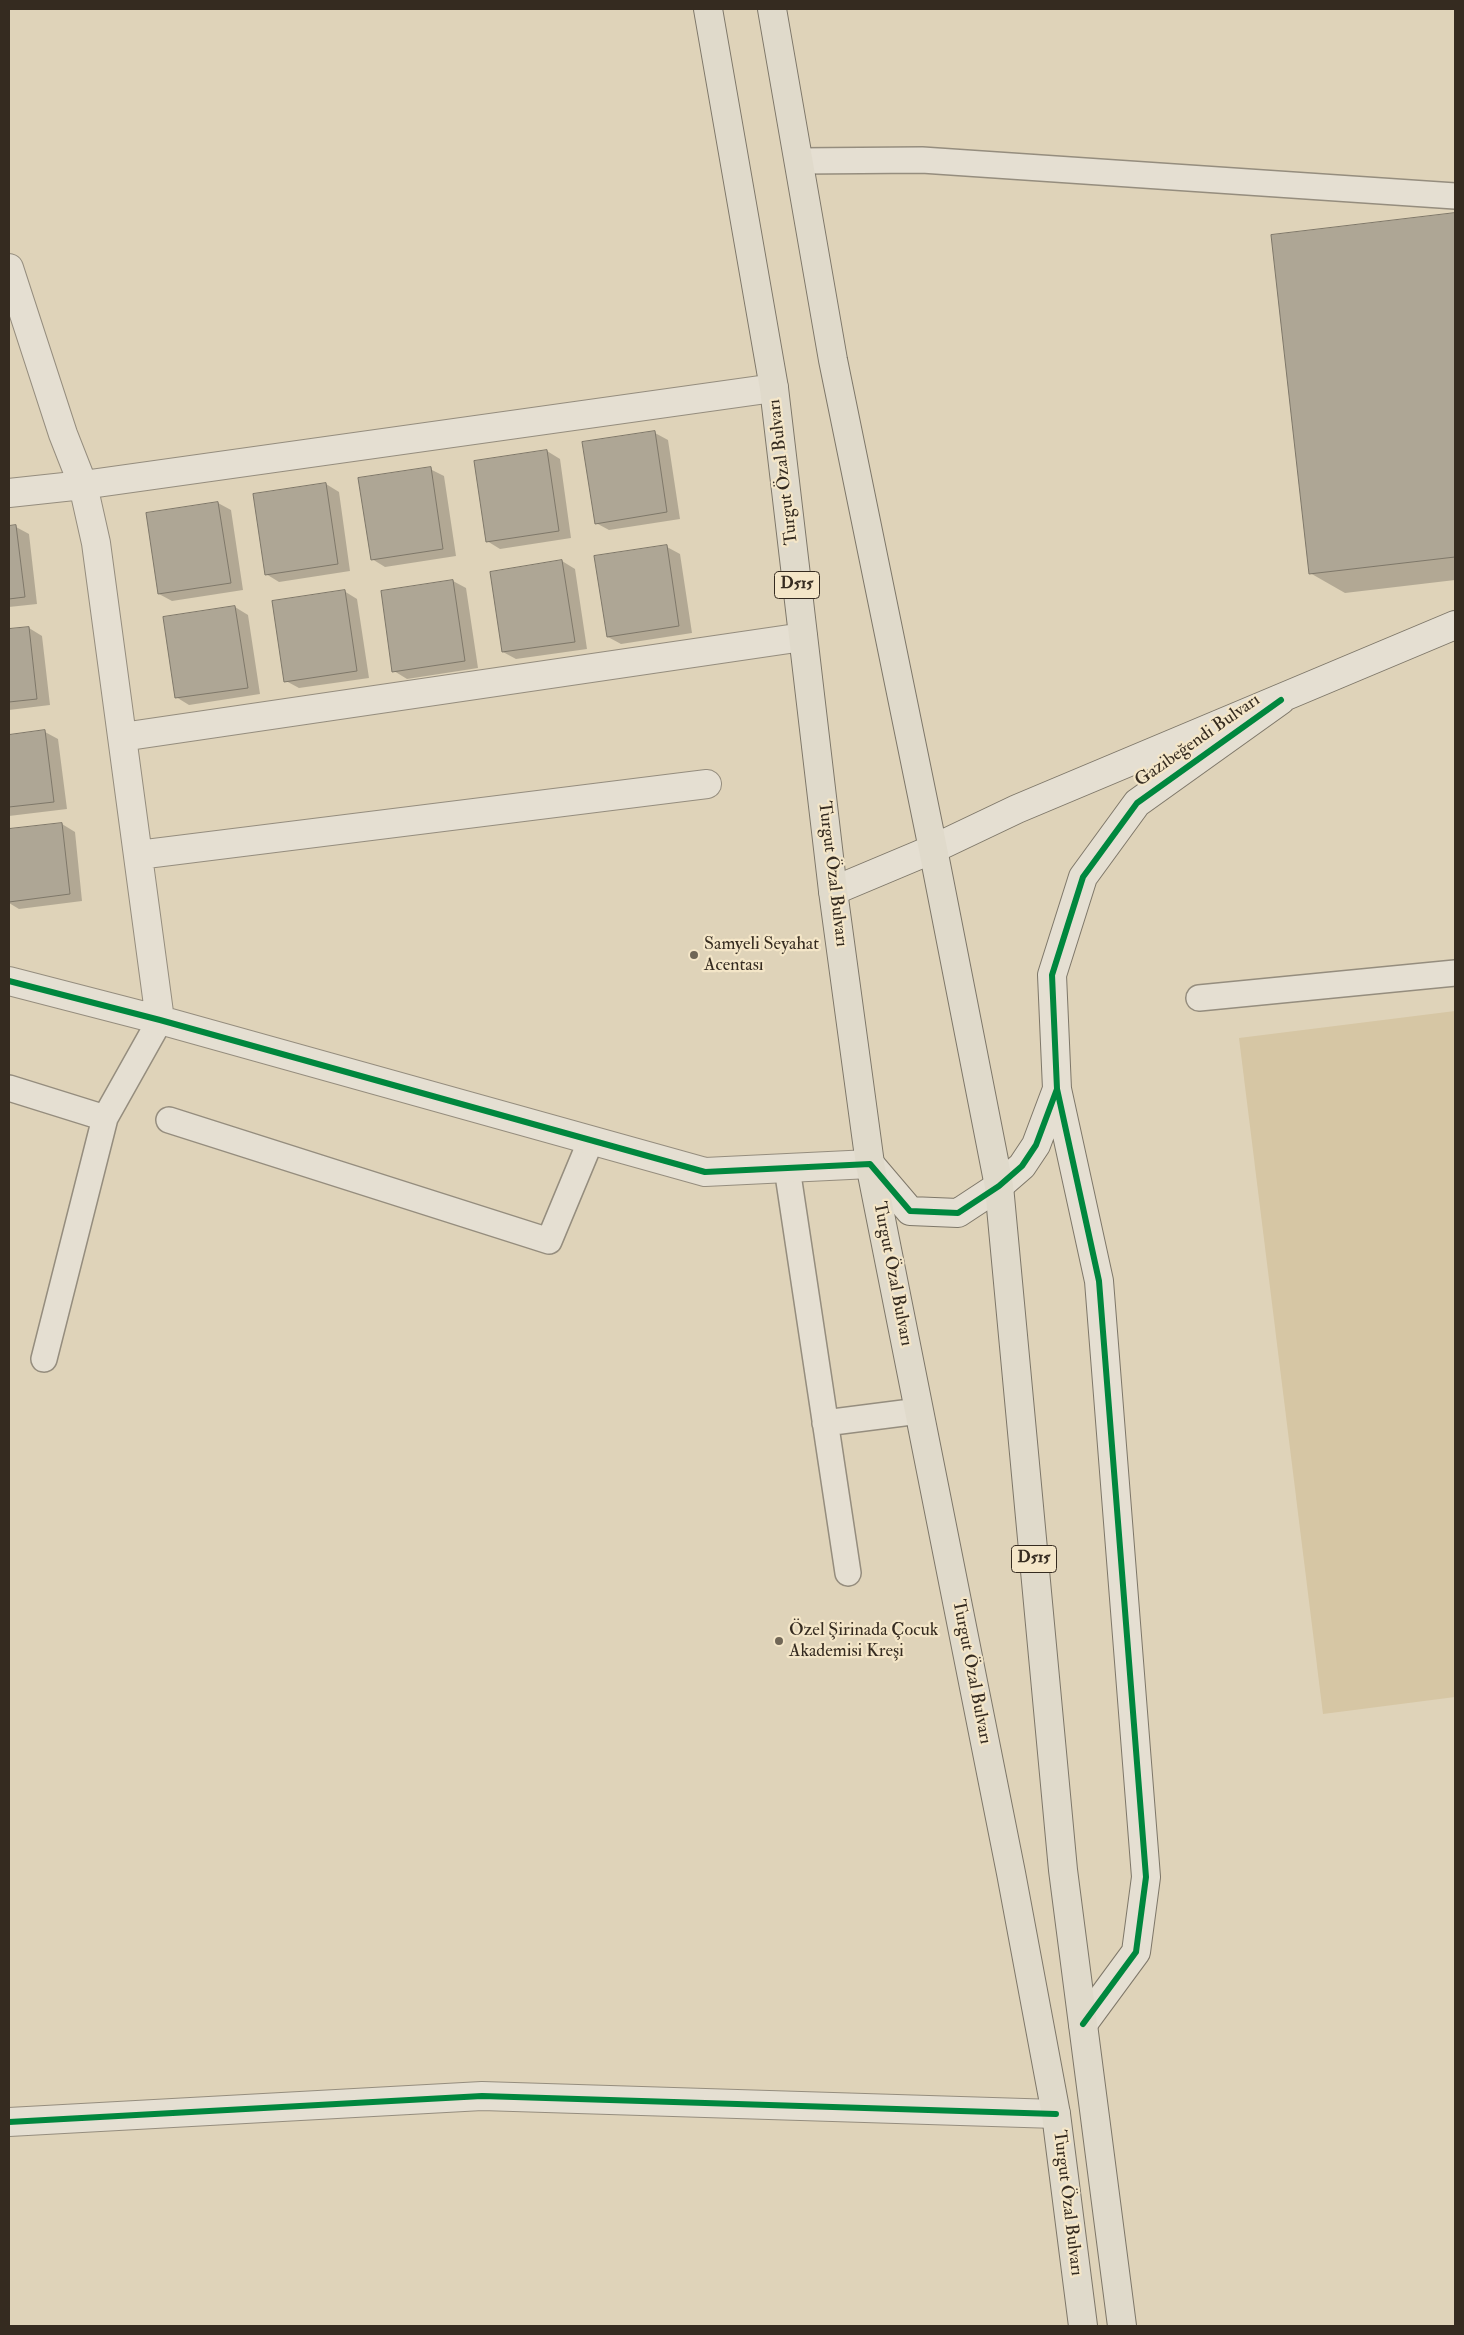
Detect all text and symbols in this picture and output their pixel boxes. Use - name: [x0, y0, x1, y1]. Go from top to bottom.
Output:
- street label: Turgut Özal Bulvarı: [764, 398, 804, 546]
- road number: D515: [774, 572, 820, 598]
- street label: Gazibeğendi Bulvarı: [1131, 690, 1265, 792]
- street label: Turgut Özal Bulvarı: [812, 800, 852, 948]
- place label: Samyeli Seyahat Acentası: [704, 934, 819, 976]
- marker: Samyeli Seyahat Acentası: [688, 949, 700, 961]
- street label: Turgut Özal Bulvarı: [867, 1200, 917, 1348]
- road number: D515: [1012, 1546, 1056, 1572]
- street label: Turgut Özal Bulvarı: [946, 1598, 996, 1746]
- place label: Özel Şirinada Çocuk Akademisi Kreşi: [789, 1620, 938, 1662]
- marker: Özel Şirinada Çocuk Akademisi Kreşi: [773, 1635, 785, 1647]
- street label: Turgut Özal Bulvarı: [1047, 2129, 1087, 2277]

